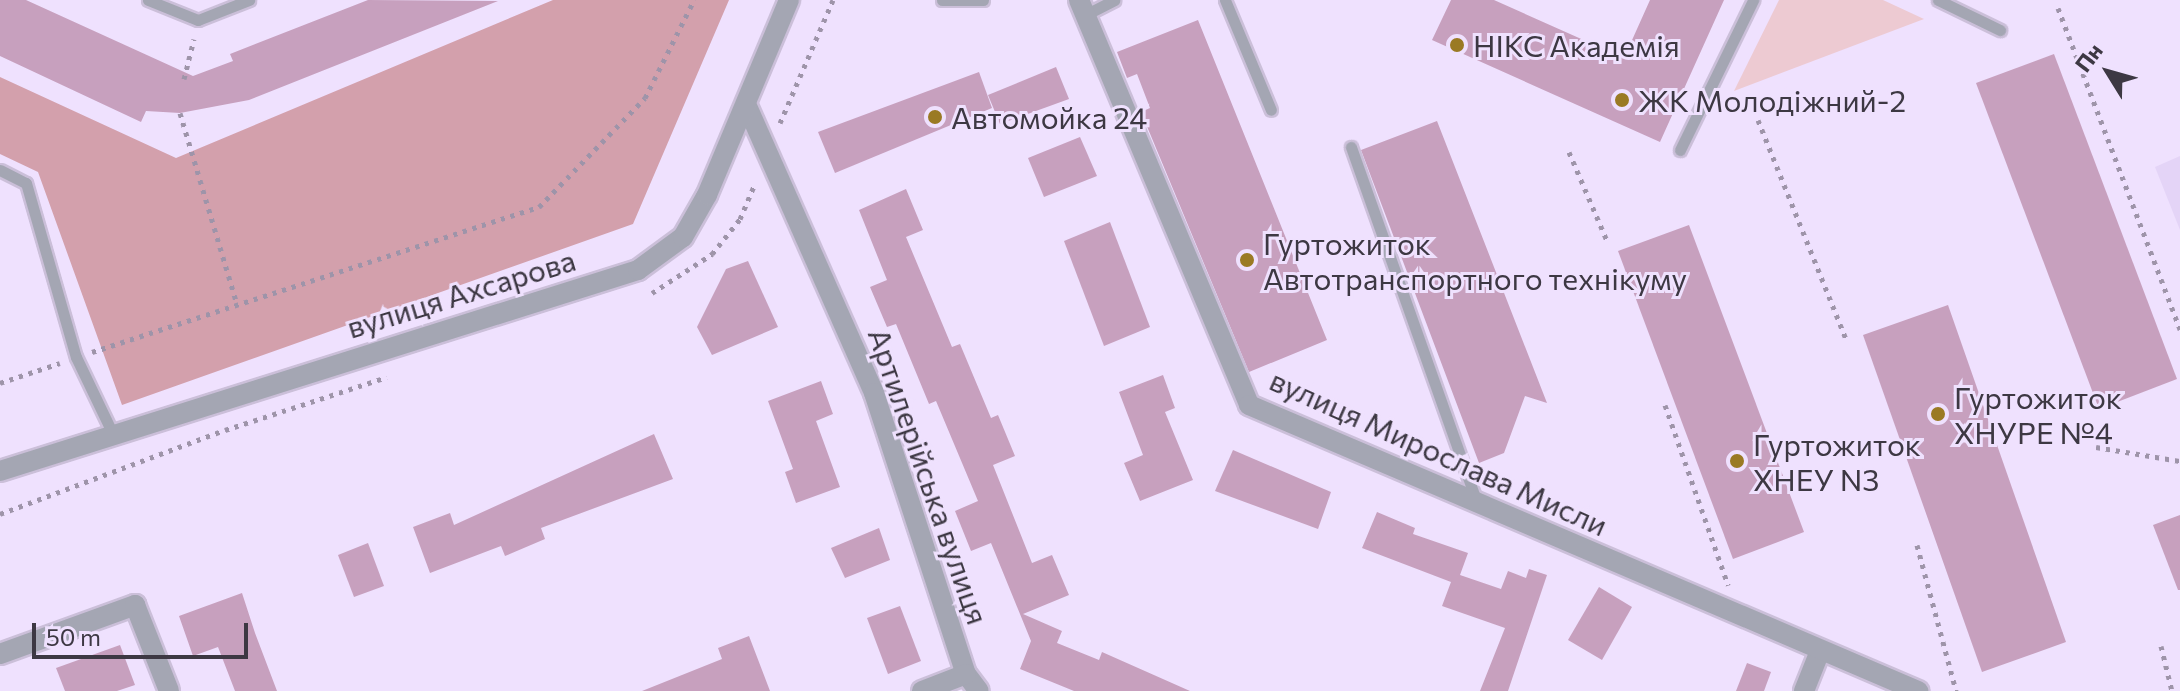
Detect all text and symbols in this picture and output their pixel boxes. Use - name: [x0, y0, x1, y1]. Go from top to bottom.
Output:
- place label: НІКС Академія: [1473, 27, 1680, 63]
- north arrow: [2068, 32, 2148, 112]
- marker: НІКС Академія: [1448, 36, 1466, 54]
- text: Пн: [2069, 37, 2108, 77]
- place label: ЖК Молодіжний-2: [1638, 82, 1906, 118]
- marker: ЖК Молодіжний-2: [1613, 91, 1631, 109]
- place label: Автомойка 24: [951, 99, 1147, 135]
- marker: Автомойка 24: [926, 108, 944, 126]
- place label: Гуртожиток Автотранспортного технікуму: [1263, 225, 1687, 296]
- street label: вулиця Ахсарова: [342, 241, 580, 345]
- marker: Гуртожиток Автотранспортного технікуму: [1238, 251, 1256, 269]
- street label: Артилерійська вулиця: [861, 323, 997, 629]
- street label: вулиця Мирослава Мисли: [1265, 361, 1613, 543]
- place label: Гуртожиток ХНУРЕ №4: [1954, 379, 2122, 450]
- marker: Гуртожиток ХНУРЕ №4: [1929, 405, 1947, 423]
- place label: Гуртожиток ХНЕУ N3: [1753, 426, 1921, 496]
- marker: Гуртожиток ХНЕУ N3: [1728, 452, 1746, 470]
- scale bar: [36, 607, 252, 657]
- text: 50 m: [46, 622, 101, 651]

